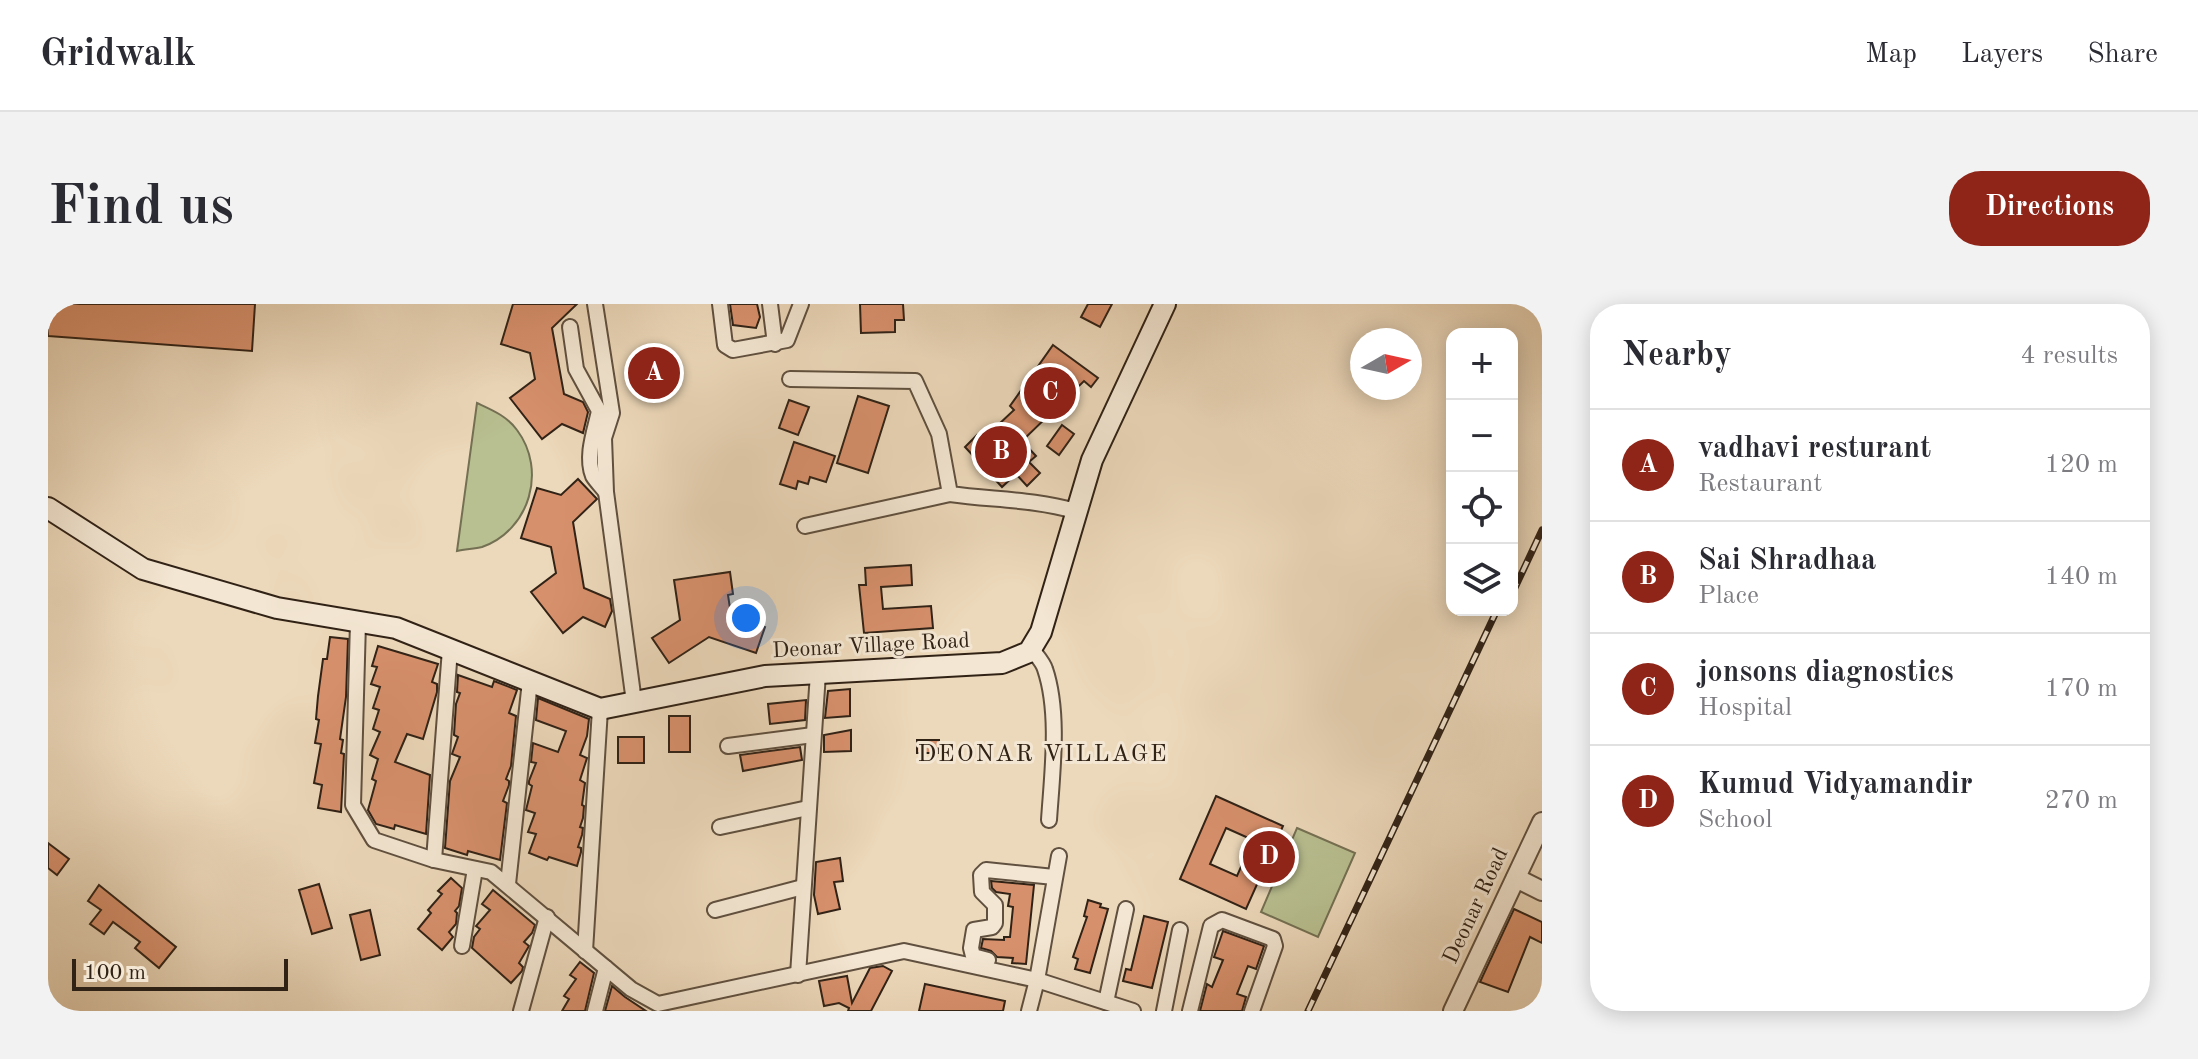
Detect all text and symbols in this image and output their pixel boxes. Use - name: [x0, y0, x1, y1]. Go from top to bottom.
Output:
- text: Gridwalk: [40, 36, 196, 74]
- text: Map: [1865, 41, 1917, 69]
- text: Layers: [1961, 41, 2043, 69]
- text: Share: [2087, 41, 2158, 69]
- button: Directions: [1949, 171, 2150, 246]
- text: Find us: [48, 180, 234, 236]
- north arrow: [1350, 328, 1422, 400]
- map controls: [1446, 328, 1518, 616]
- button: +: [1446, 328, 1518, 400]
- text: Nearby: [1622, 339, 1732, 373]
- pin: A: [628, 343, 680, 403]
- text: 4 results: [2020, 343, 2118, 369]
- pin: C: [1024, 363, 1076, 423]
- button: −: [1446, 400, 1518, 472]
- pin: B: [975, 422, 1027, 482]
- text: vadhavi resturant: [1698, 434, 1931, 464]
- text: A: [1638, 452, 1658, 478]
- text: 120 m: [2045, 452, 2118, 478]
- text: Restaurant: [1698, 471, 1822, 497]
- button: locate: [1446, 472, 1518, 544]
- button: layers: [1446, 544, 1518, 616]
- text: Sai Shradhaa: [1698, 546, 1876, 576]
- text: B: [1639, 564, 1657, 590]
- text: 140 m: [2045, 564, 2118, 590]
- text: Place: [1698, 583, 1759, 609]
- your location: [726, 598, 766, 638]
- street label: Deonar Village Road: [772, 630, 970, 662]
- text: jonsons diagnostics: [1698, 658, 1954, 688]
- text: C: [1639, 676, 1657, 702]
- text: 170 m: [2045, 676, 2118, 702]
- text: Hospital: [1698, 695, 1792, 721]
- district label: DEONAR VILLAGE: [917, 743, 1169, 767]
- text: Kumud Vidyamandir: [1698, 770, 1973, 800]
- text: D: [1638, 788, 1658, 814]
- text: 270 m: [2045, 788, 2118, 814]
- text: School: [1698, 807, 1772, 833]
- pin: D: [1243, 827, 1295, 887]
- street label: Deonar Road: [1440, 845, 1512, 967]
- scale bar: [72, 955, 288, 991]
- text: 100 m: [84, 962, 146, 984]

